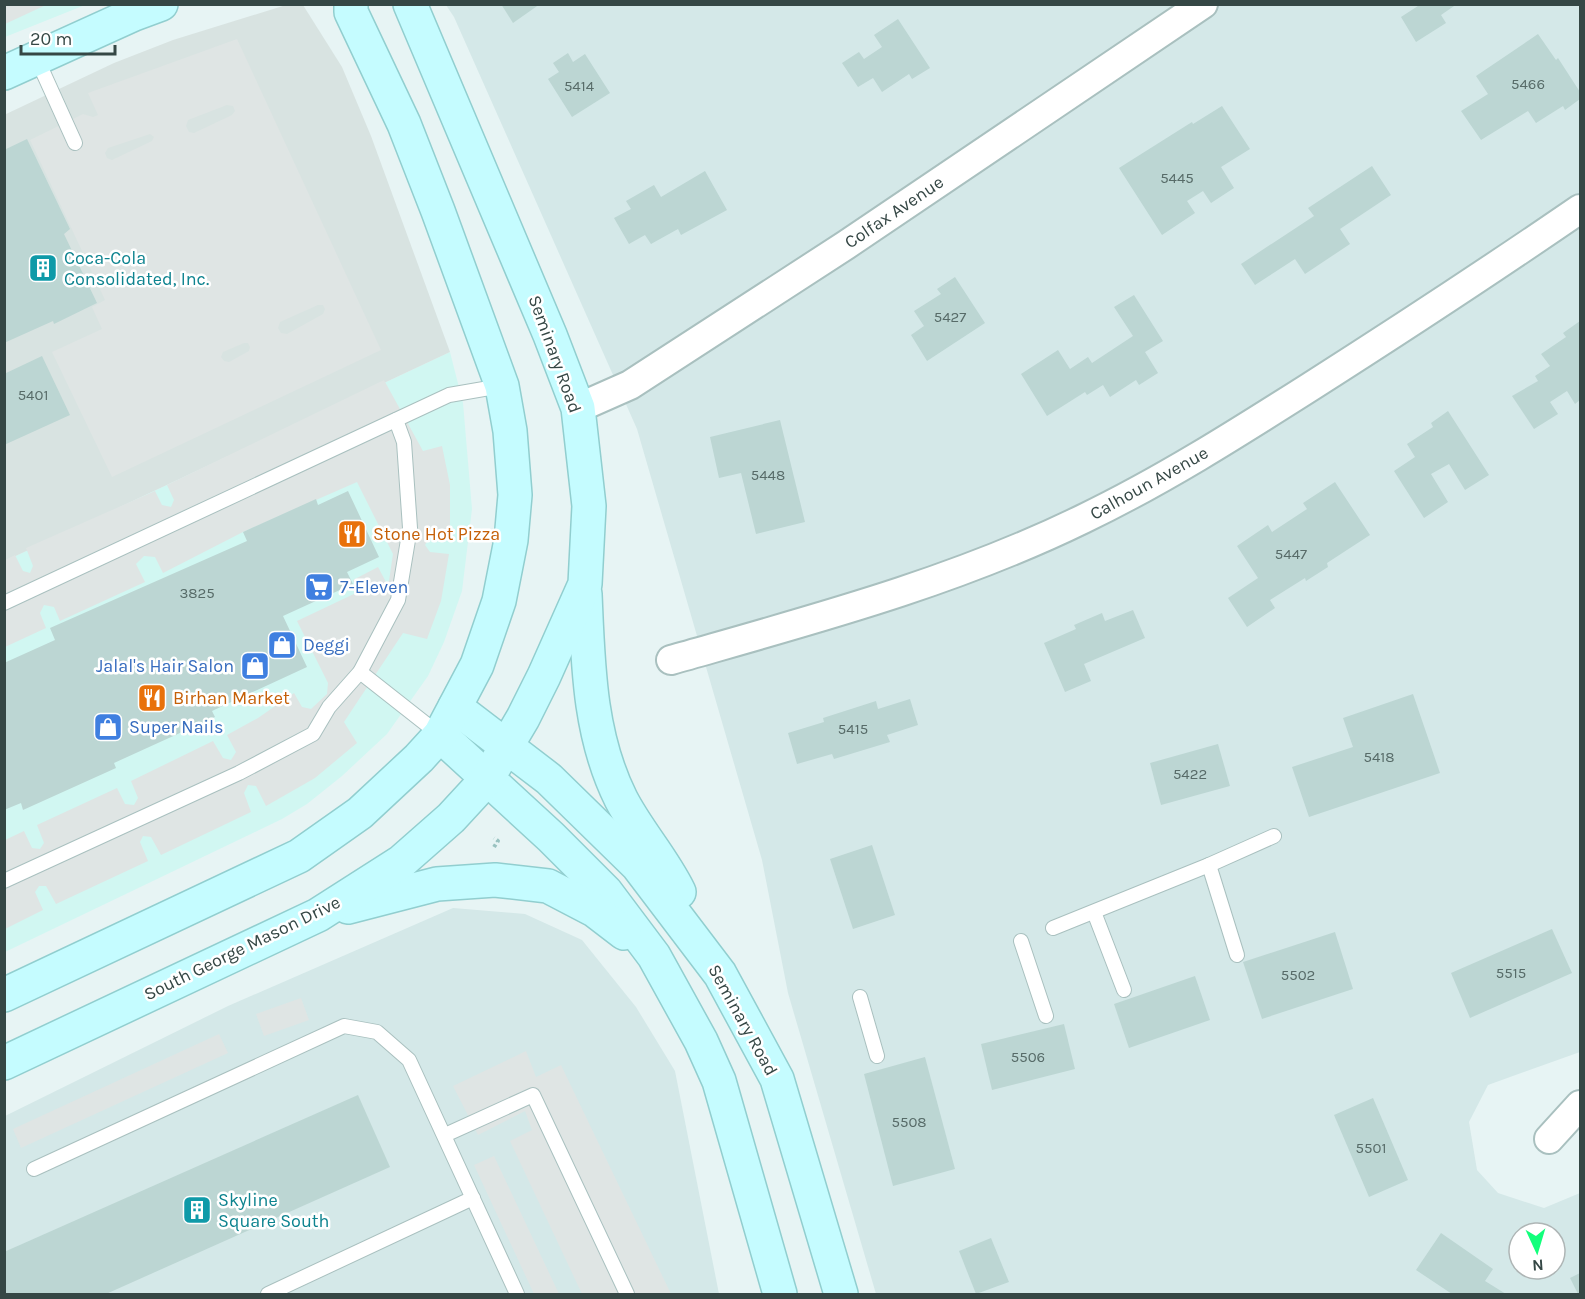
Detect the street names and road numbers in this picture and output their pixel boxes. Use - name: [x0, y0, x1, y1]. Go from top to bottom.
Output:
- street label: Colfax Avenue: [840, 171, 948, 253]
- street label: Seminary Road: [524, 292, 586, 416]
- street label: Calhoun Avenue: [1086, 441, 1212, 525]
- street label: South George Mason Drive: [140, 891, 344, 1005]
- street label: Seminary Road: [703, 961, 783, 1079]

